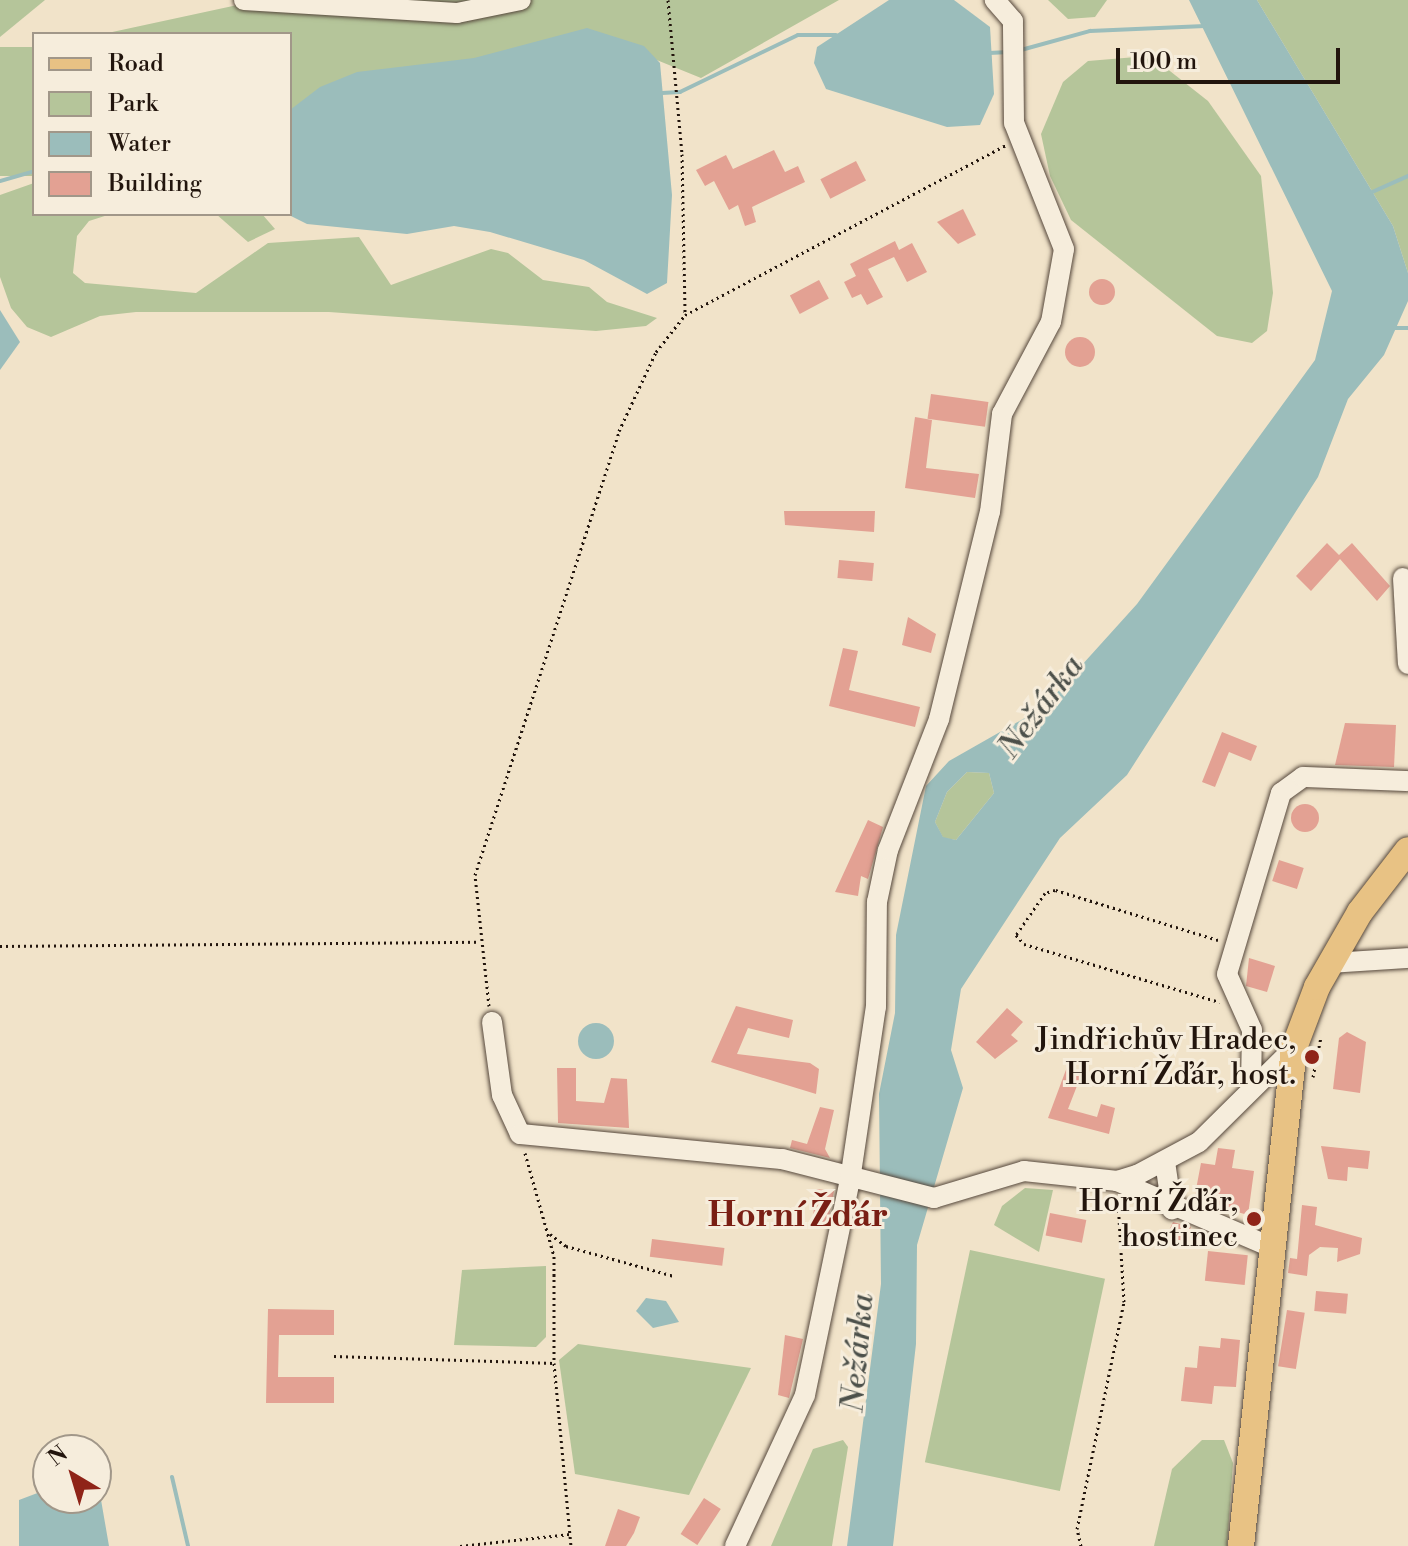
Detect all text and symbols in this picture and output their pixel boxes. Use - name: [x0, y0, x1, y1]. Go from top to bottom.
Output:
- legend: [32, 32, 292, 216]
- scale bar: [1120, 32, 1344, 82]
- text: 100 m: [1130, 47, 1197, 77]
- text: Road: [108, 49, 164, 79]
- text: Park: [108, 89, 158, 119]
- text: Water: [108, 129, 171, 159]
- text: Building: [108, 169, 202, 199]
- water label: Nežárka: [990, 648, 1092, 766]
- place label: Jindřichův Hradec, Horní Žďár, host.: [1036, 1022, 1296, 1092]
- marker: Jindřichův Hradec, Horní Žďár, host.: [1303, 1048, 1321, 1066]
- place label: Horní Žďár, hostinec: [1079, 1184, 1238, 1254]
- district label: Horní Žďár: [708, 1197, 888, 1237]
- marker: Horní Žďár, hostinec: [1245, 1210, 1263, 1228]
- water label: Nežárka: [834, 1292, 882, 1414]
- north arrow: [32, 1434, 112, 1514]
- text: N: [43, 1440, 73, 1472]

